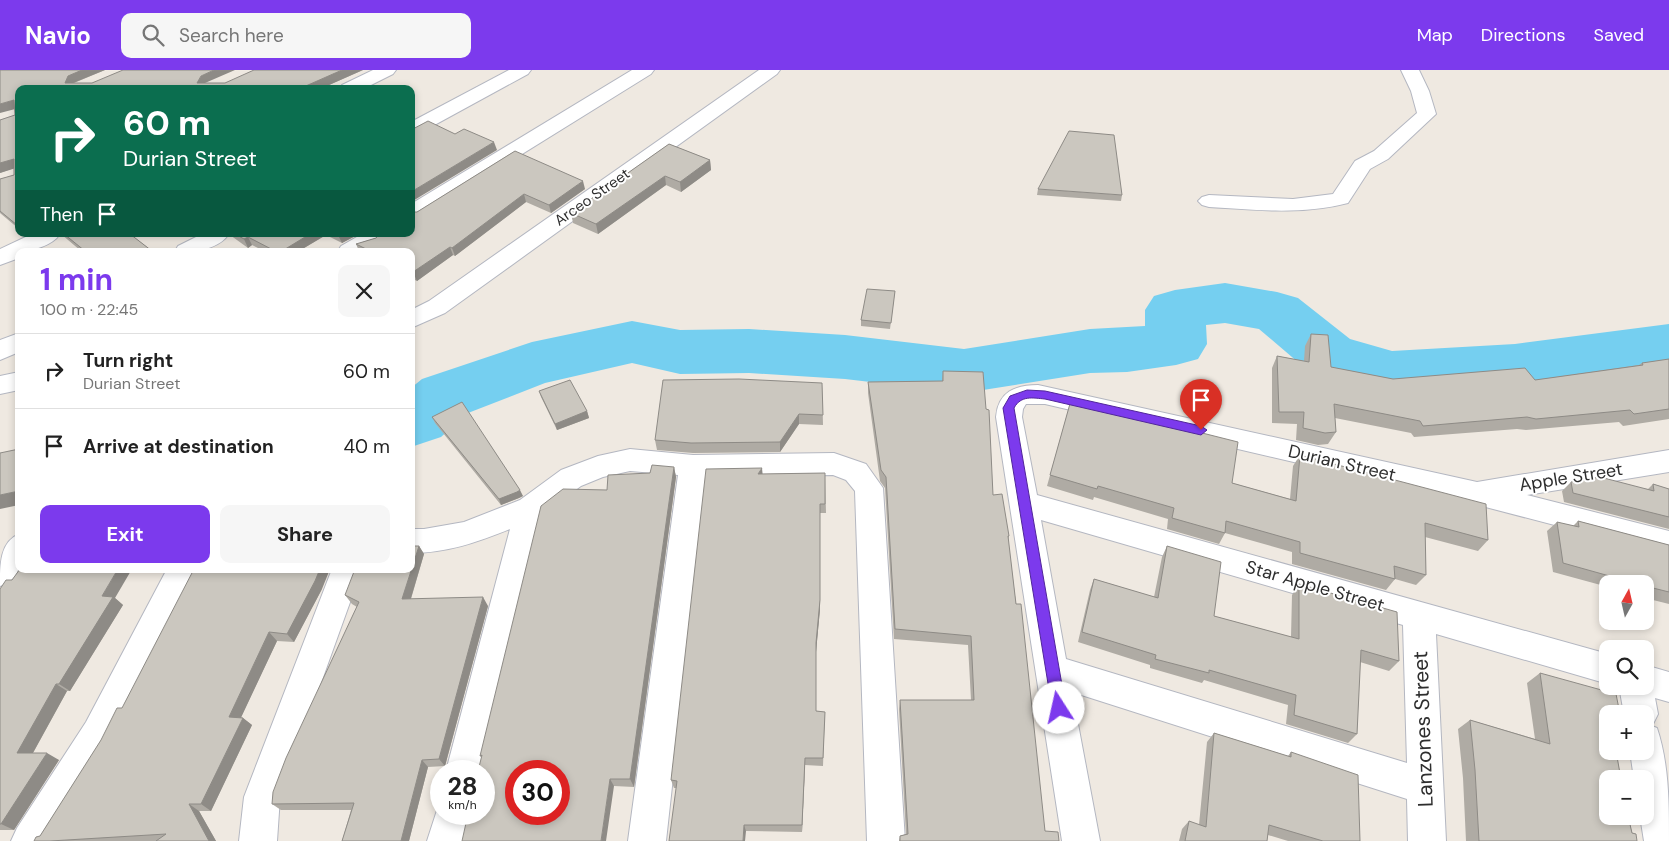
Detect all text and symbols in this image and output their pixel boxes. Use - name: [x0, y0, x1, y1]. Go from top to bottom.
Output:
- search box: [121, 13, 471, 58]
- text: Navio: [25, 20, 91, 51]
- icon: search: [139, 21, 167, 49]
- text: Search here: [179, 23, 284, 48]
- text: Map: [1417, 23, 1453, 47]
- text: Directions: [1481, 23, 1566, 47]
- text: Saved: [1594, 23, 1644, 47]
- text: 60 m: [123, 100, 211, 146]
- icon: right: [40, 105, 105, 170]
- text: Durian Street: [123, 144, 257, 173]
- street label: Arceo Street: [550, 164, 634, 230]
- icon: arrive: [93, 200, 121, 228]
- text: Then: [40, 202, 83, 227]
- text: 1 min: [40, 260, 113, 299]
- button: close: [338, 265, 390, 317]
- text: 100 m · 22:45: [40, 299, 138, 320]
- text: Turn right: [83, 348, 173, 373]
- icon: right: [40, 357, 68, 385]
- text: 60 m: [343, 359, 390, 384]
- text: Durian Street: [83, 373, 180, 394]
- pin: [1180, 379, 1222, 430]
- icon: arrive: [1187, 386, 1215, 414]
- icon: arrive: [40, 432, 68, 460]
- text: Arrive at destination: [83, 434, 274, 459]
- text: 40 m: [343, 434, 390, 459]
- street label: Durian Street: [1286, 439, 1398, 487]
- street label: Apple Street: [1518, 457, 1624, 497]
- button: Exit: [40, 505, 210, 563]
- button: Share: [220, 505, 390, 563]
- street label: Star Apple Street: [1243, 555, 1387, 617]
- north arrow: [1599, 575, 1654, 630]
- map controls: [1599, 575, 1654, 825]
- button: search: [1599, 640, 1654, 695]
- street label: Lanzones Street: [1406, 650, 1440, 808]
- position arrow: [1032, 681, 1084, 733]
- button: +: [1599, 705, 1654, 760]
- speed limit sign: 30: [505, 760, 570, 825]
- text: 28: [447, 770, 478, 803]
- button: −: [1599, 770, 1654, 825]
- text: km/h: [448, 797, 477, 813]

